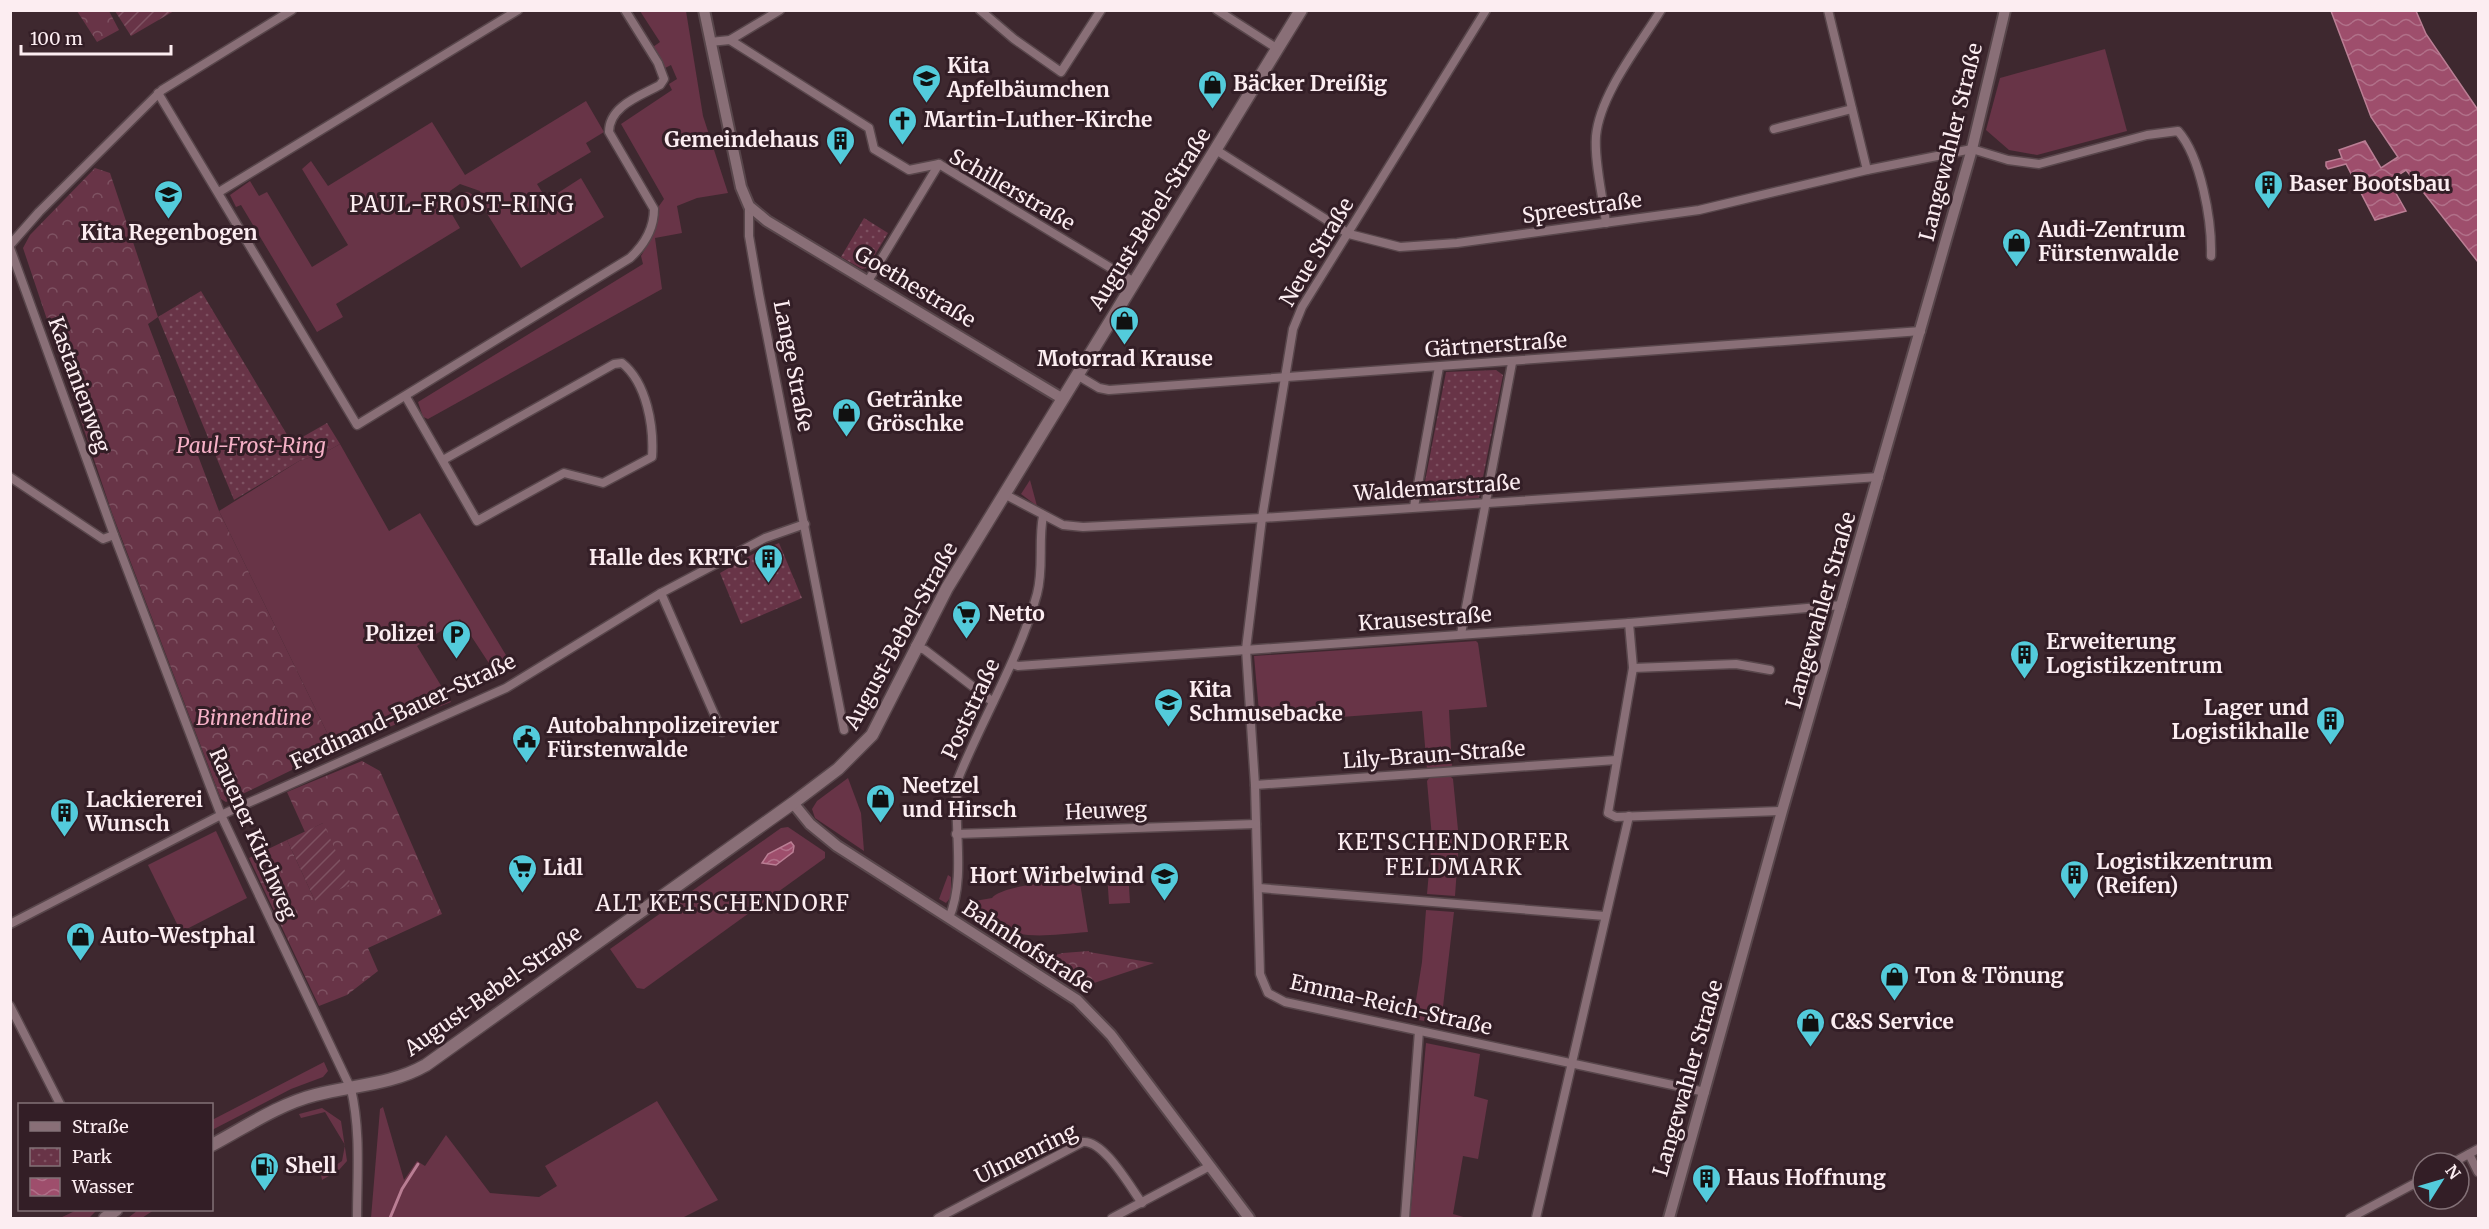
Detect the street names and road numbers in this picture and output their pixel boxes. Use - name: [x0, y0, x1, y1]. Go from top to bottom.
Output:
- street label: Langewahler Straße: [1913, 40, 1988, 244]
- street label: August-Bebel-Straße: [1082, 122, 1217, 316]
- street label: Schillerstraße: [945, 143, 1080, 236]
- street label: Spreestraße: [1520, 186, 1644, 229]
- street label: Neue Straße: [1274, 192, 1360, 311]
- street label: Goethestraße: [850, 240, 981, 333]
- street label: Lange Straße: [768, 298, 819, 434]
- street label: Kastanienweg: [42, 313, 117, 457]
- street label: Gärtnerstraße: [1424, 326, 1568, 363]
- street label: Waldemarstraße: [1352, 468, 1521, 507]
- street label: Langewahler Straße: [1780, 509, 1861, 711]
- street label: August-Bebel-Straße: [837, 537, 963, 735]
- street label: Krausestraße: [1357, 600, 1493, 637]
- street label: Ferdinand-Bauer-Straße: [286, 647, 520, 776]
- street label: Poststraße: [935, 654, 1006, 763]
- street label: Lily-Braun-Straße: [1342, 735, 1526, 774]
- street label: Rauener Kirchweg: [204, 744, 304, 924]
- street label: Heuweg: [1065, 796, 1148, 825]
- street label: Bahnhofstraße: [957, 894, 1099, 999]
- street label: August-Bebel-Straße: [398, 919, 587, 1062]
- street label: Emma-Reich-Straße: [1287, 968, 1495, 1041]
- street label: Langewahler Straße: [1647, 977, 1728, 1179]
- street label: Ulmenring: [970, 1117, 1081, 1190]

